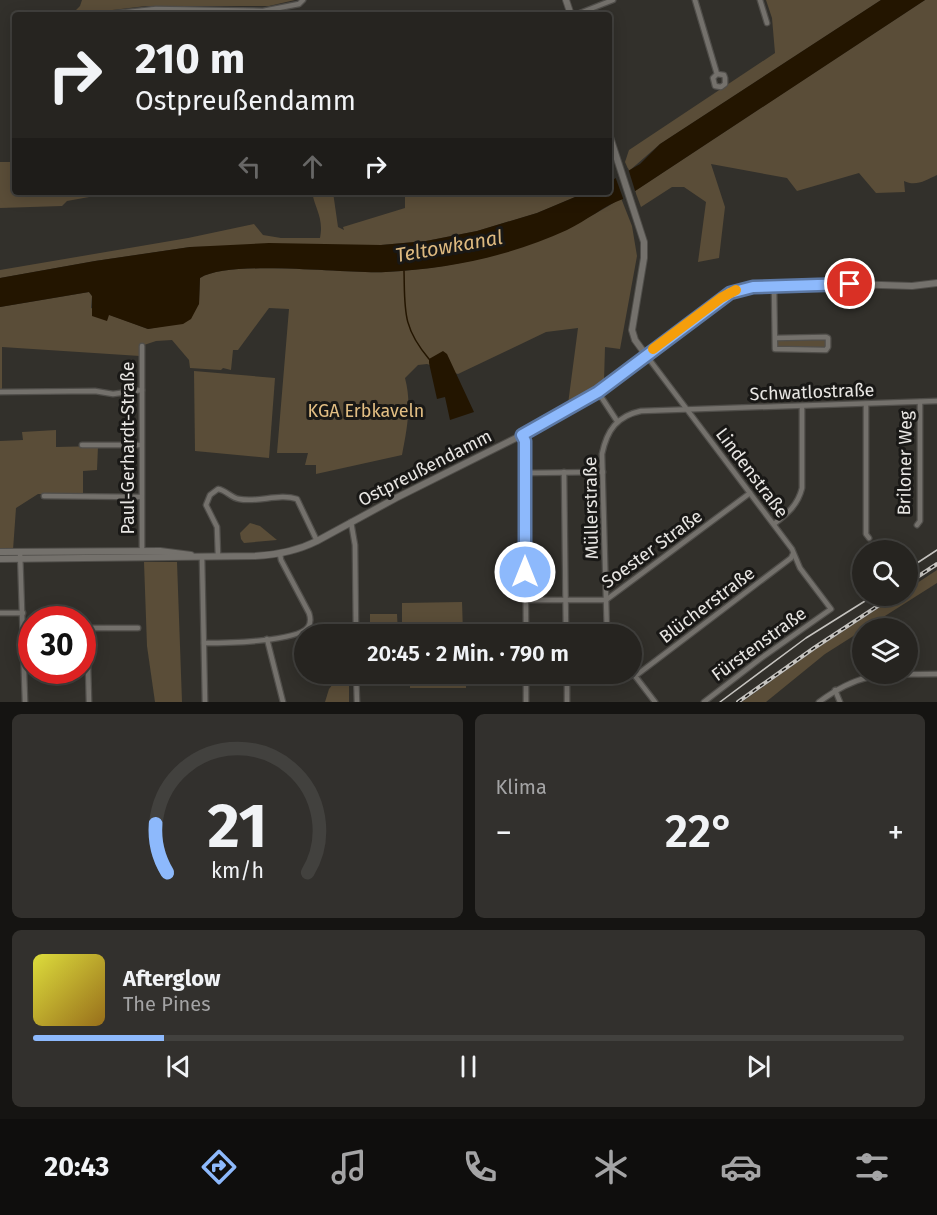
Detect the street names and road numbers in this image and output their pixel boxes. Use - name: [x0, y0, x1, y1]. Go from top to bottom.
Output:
- street label: Paul-Gerhardt-Straße: [117, 362, 139, 534]
- street label: Schwatlostraße: [749, 379, 875, 405]
- street label: Briloner Weg: [893, 410, 917, 515]
- street label: Lindenstraße: [711, 424, 793, 522]
- street label: Ostpreußendamm: [354, 425, 496, 511]
- street label: Müllerstraße: [579, 456, 603, 560]
- street label: Soester Straße: [597, 505, 707, 593]
- street label: Blücherstraße: [655, 562, 759, 648]
- street label: Fürstenstraße: [707, 602, 811, 686]

